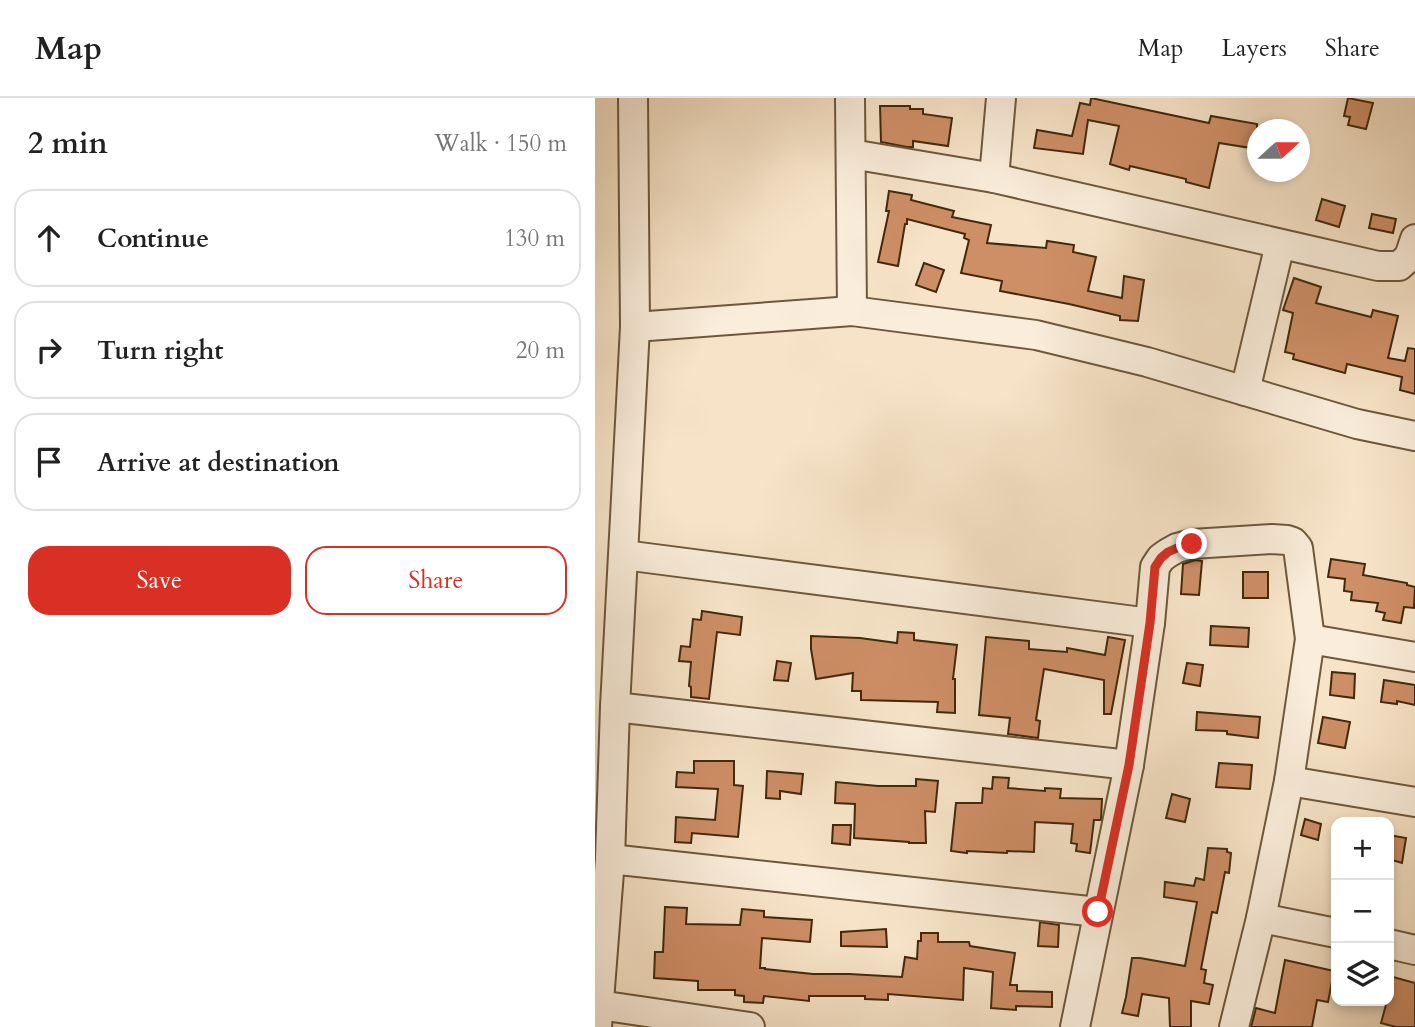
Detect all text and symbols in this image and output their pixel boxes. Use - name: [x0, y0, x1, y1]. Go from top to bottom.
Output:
- text: Map: [35, 26, 102, 71]
- text: Map: [1138, 32, 1184, 65]
- text: Layers: [1222, 32, 1287, 65]
- text: Share: [1325, 32, 1380, 65]
- north arrow: [1247, 119, 1310, 182]
- text: 2 min: [28, 123, 108, 164]
- text: Walk · 150 m: [434, 128, 567, 159]
- icon: ahead: [30, 219, 68, 257]
- text: Continue: [97, 221, 209, 256]
- text: 130 m: [504, 223, 565, 254]
- icon: right: [30, 331, 68, 369]
- text: Turn right: [97, 333, 224, 368]
- text: 20 m: [516, 335, 565, 366]
- icon: arrive: [30, 443, 68, 481]
- text: Arrive at destination: [97, 445, 340, 480]
- route end: [1176, 528, 1207, 559]
- button: Save: [28, 546, 291, 615]
- button: Share: [305, 546, 567, 615]
- map controls: [1331, 817, 1394, 1006]
- button: +: [1331, 817, 1394, 880]
- button: −: [1331, 880, 1394, 943]
- route start: [1082, 896, 1113, 927]
- button: layers: [1331, 943, 1394, 1006]

